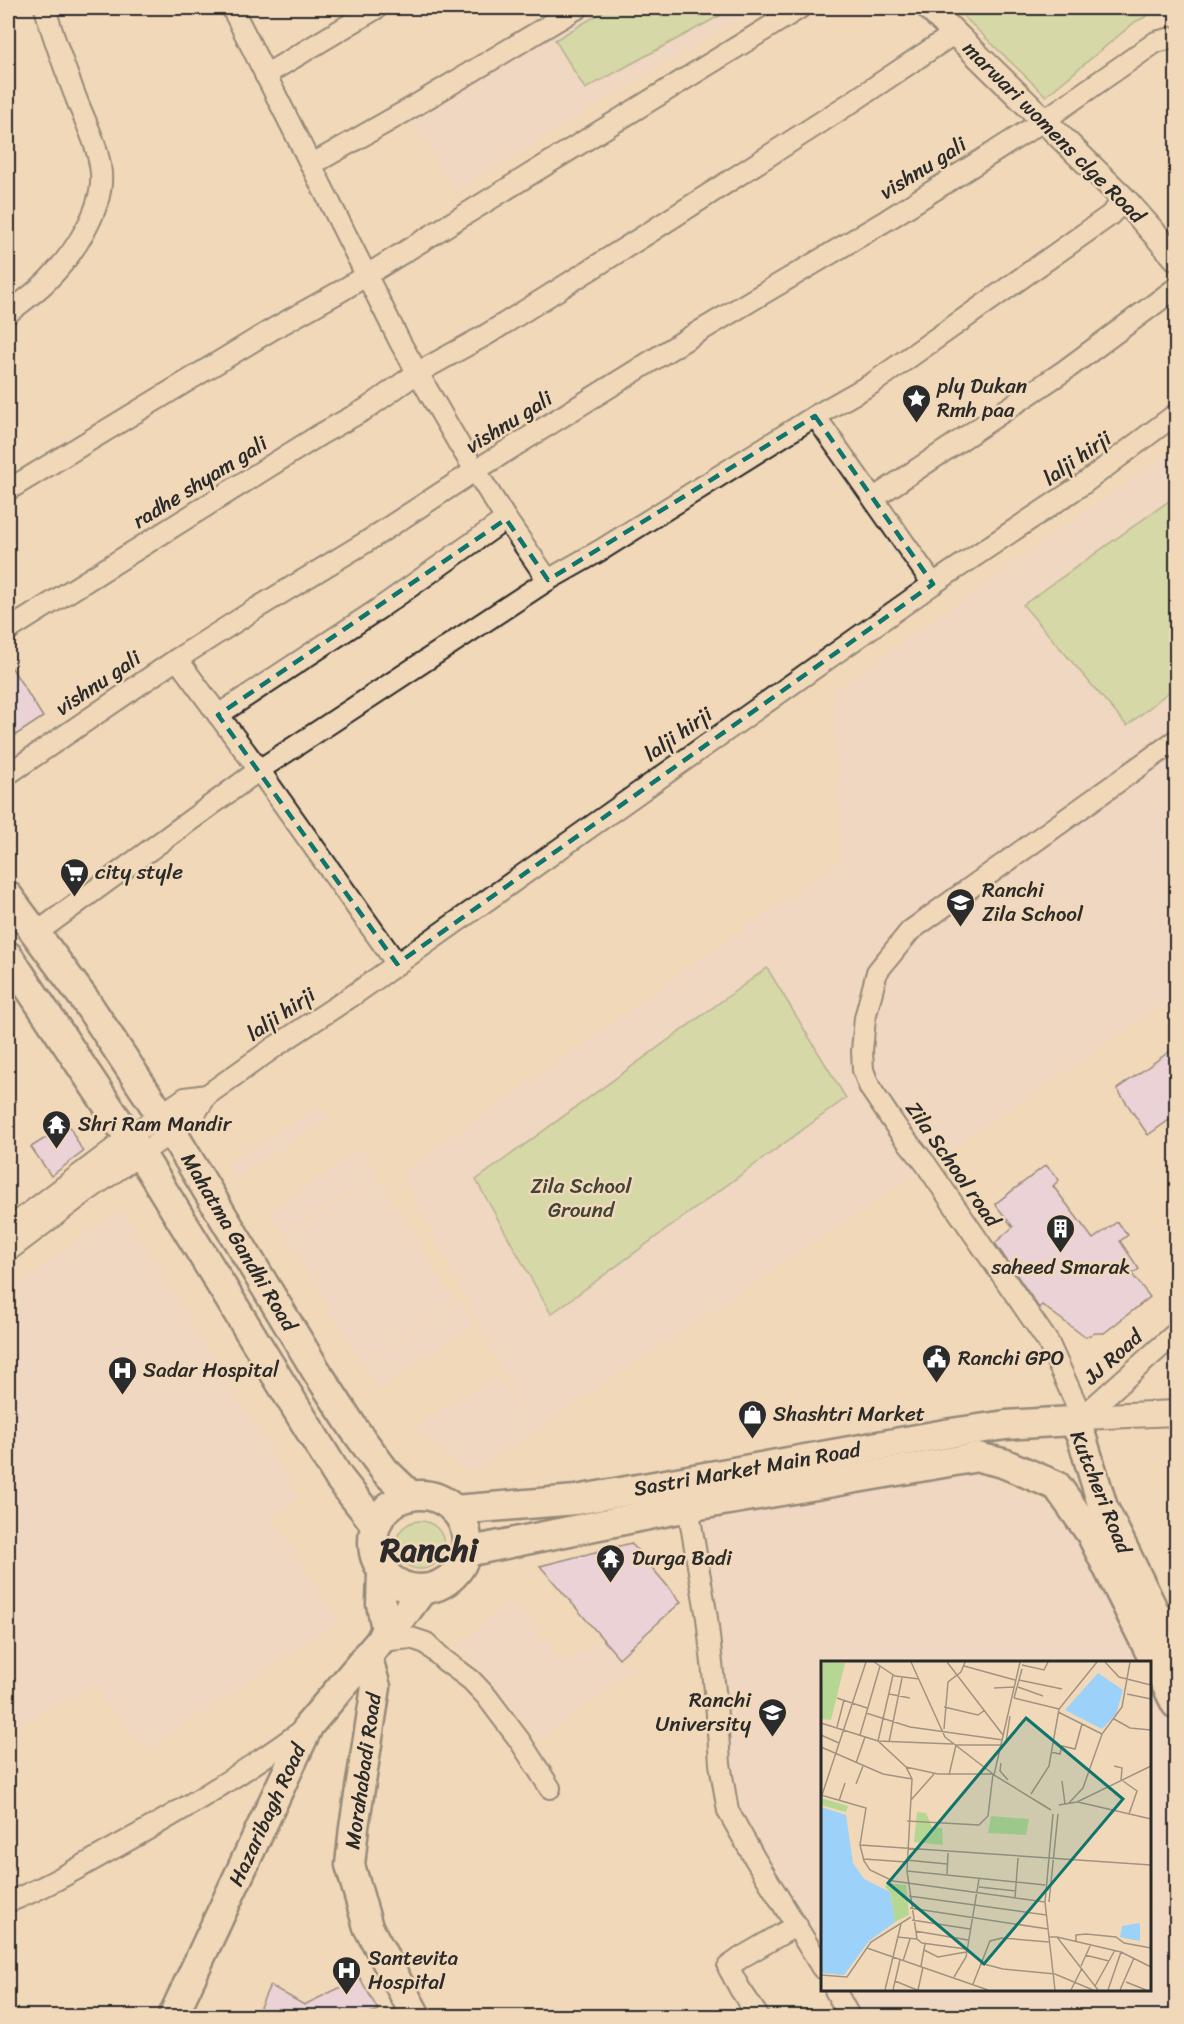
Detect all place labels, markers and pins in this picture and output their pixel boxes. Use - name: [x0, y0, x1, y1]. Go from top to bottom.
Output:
- place label: ply Dukan Rmh paa: [936, 367, 1027, 429]
- place icon: ply Dukan Rmh paa: [900, 382, 932, 424]
- place label: city style: [95, 853, 183, 891]
- supermarket icon: city style: [58, 856, 90, 898]
- place label: Ranchi Zila School: [982, 871, 1084, 933]
- school or university icon: Ranchi Zila School: [945, 886, 977, 928]
- place label: Shri Ram Mandir: [78, 1105, 233, 1143]
- temple icon: Shri Ram Mandir: [41, 1108, 73, 1150]
- building icon: saheed Smarak: [1045, 1212, 1077, 1254]
- place label: saheed Smarak: [991, 1248, 1130, 1286]
- place label: Ranchi GPO: [958, 1339, 1064, 1377]
- public building icon: Ranchi GPO: [921, 1342, 953, 1384]
- place label: Sadar Hospital: [143, 1351, 280, 1389]
- hospital icon: Sadar Hospital: [106, 1354, 138, 1396]
- place label: Shashtri Market: [773, 1395, 925, 1433]
- shop icon: Shashtri Market: [736, 1398, 768, 1440]
- place label: Durga Badi: [632, 1539, 733, 1577]
- temple icon: Durga Badi: [595, 1542, 627, 1584]
- place label: Ranchi University: [655, 1681, 752, 1743]
- school or university icon: Ranchi University: [756, 1696, 788, 1738]
- place label: Santevita Hospital: [368, 1939, 459, 2001]
- hospital icon: Santevita Hospital: [331, 1954, 363, 1996]

